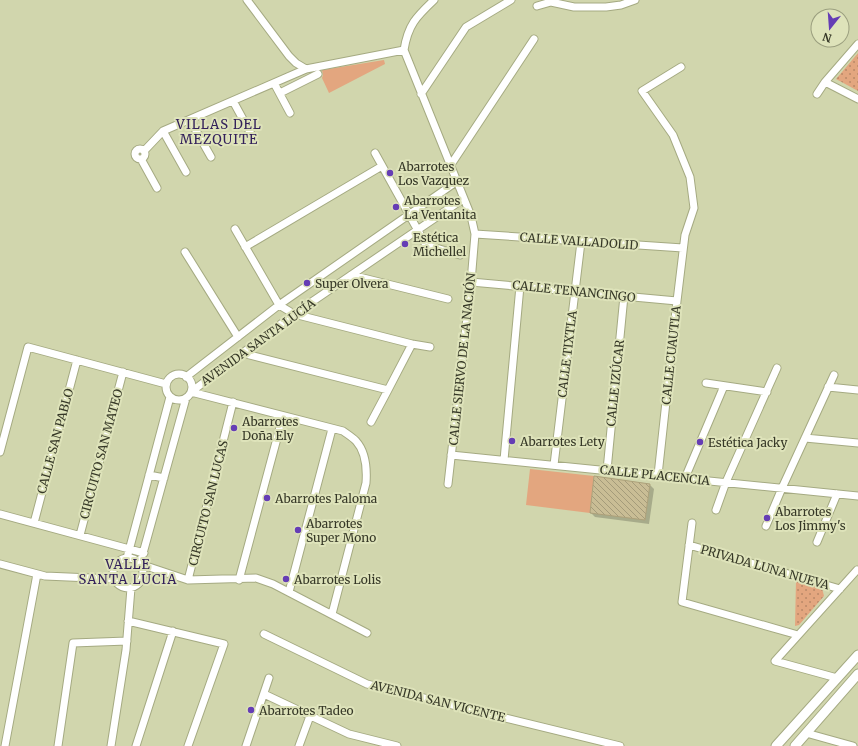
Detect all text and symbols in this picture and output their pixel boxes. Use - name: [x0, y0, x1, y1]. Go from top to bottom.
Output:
- north arrow: [810, 8, 850, 48]
- text: N: [821, 30, 833, 46]
- district label: VILLAS DEL MEZQUITE: [175, 116, 262, 148]
- place label: Abarrotes Los Vazquez: [397, 159, 469, 188]
- marker: Abarrotes Los Vazquez: [385, 168, 395, 178]
- place label: Abarrotes La Ventanita: [403, 193, 477, 222]
- marker: Abarrotes La Ventanita: [391, 202, 401, 212]
- street label: CALLE VALLADOLID: [519, 229, 639, 253]
- place label: Estética Michellel: [413, 230, 466, 259]
- marker: Estética Michellel: [400, 239, 410, 249]
- street label: CALLE SIERVO DE LA NACIÓN: [445, 271, 479, 446]
- place label: Super Olvera: [315, 276, 389, 291]
- street label: CALLE TENANCINGO: [512, 277, 637, 305]
- marker: Super Olvera: [302, 278, 312, 288]
- street label: AVENIDA SANTA LUCÍA: [197, 295, 319, 389]
- street label: CALLE CUAUTLA: [658, 304, 684, 405]
- street label: CALLE TIXTLA: [554, 309, 580, 398]
- street label: CALLE IZÚCAR: [603, 338, 627, 427]
- street label: CALLE SAN PABLO: [34, 386, 76, 495]
- street label: CIRCUITO SAN MATEO: [76, 387, 126, 521]
- place label: Abarrotes Doña Ely: [241, 414, 298, 443]
- marker: Abarrotes Doña Ely: [229, 423, 239, 433]
- place label: Abarrotes Lety: [519, 434, 605, 449]
- place label: Estética Jacky: [708, 435, 787, 450]
- marker: Abarrotes Lety: [507, 436, 517, 446]
- marker: Estética Jacky: [695, 437, 705, 447]
- street label: CIRCUITO SAN LUCAS: [185, 439, 231, 567]
- street label: CALLE PLACENCIA: [599, 462, 711, 488]
- place label: Abarrotes Paloma: [274, 491, 378, 506]
- marker: Abarrotes Paloma: [262, 493, 272, 503]
- place label: Abarrotes Los Jimmy's: [774, 504, 846, 533]
- marker: Abarrotes Los Jimmy's: [762, 513, 772, 523]
- place label: Abarrotes Super Mono: [305, 516, 376, 545]
- marker: Abarrotes Super Mono: [293, 525, 303, 535]
- street label: PRIVADA LUNA NUEVA: [699, 541, 832, 593]
- district label: VALLE SANTA LUCIA: [79, 556, 177, 588]
- place label: Abarrotes Lolis: [293, 572, 381, 587]
- marker: Abarrotes Lolis: [281, 574, 291, 584]
- street label: AVENIDA SAN VICENTE: [368, 677, 507, 725]
- place label: Abarrotes Tadeo: [258, 703, 354, 718]
- marker: Abarrotes Tadeo: [246, 705, 256, 715]

